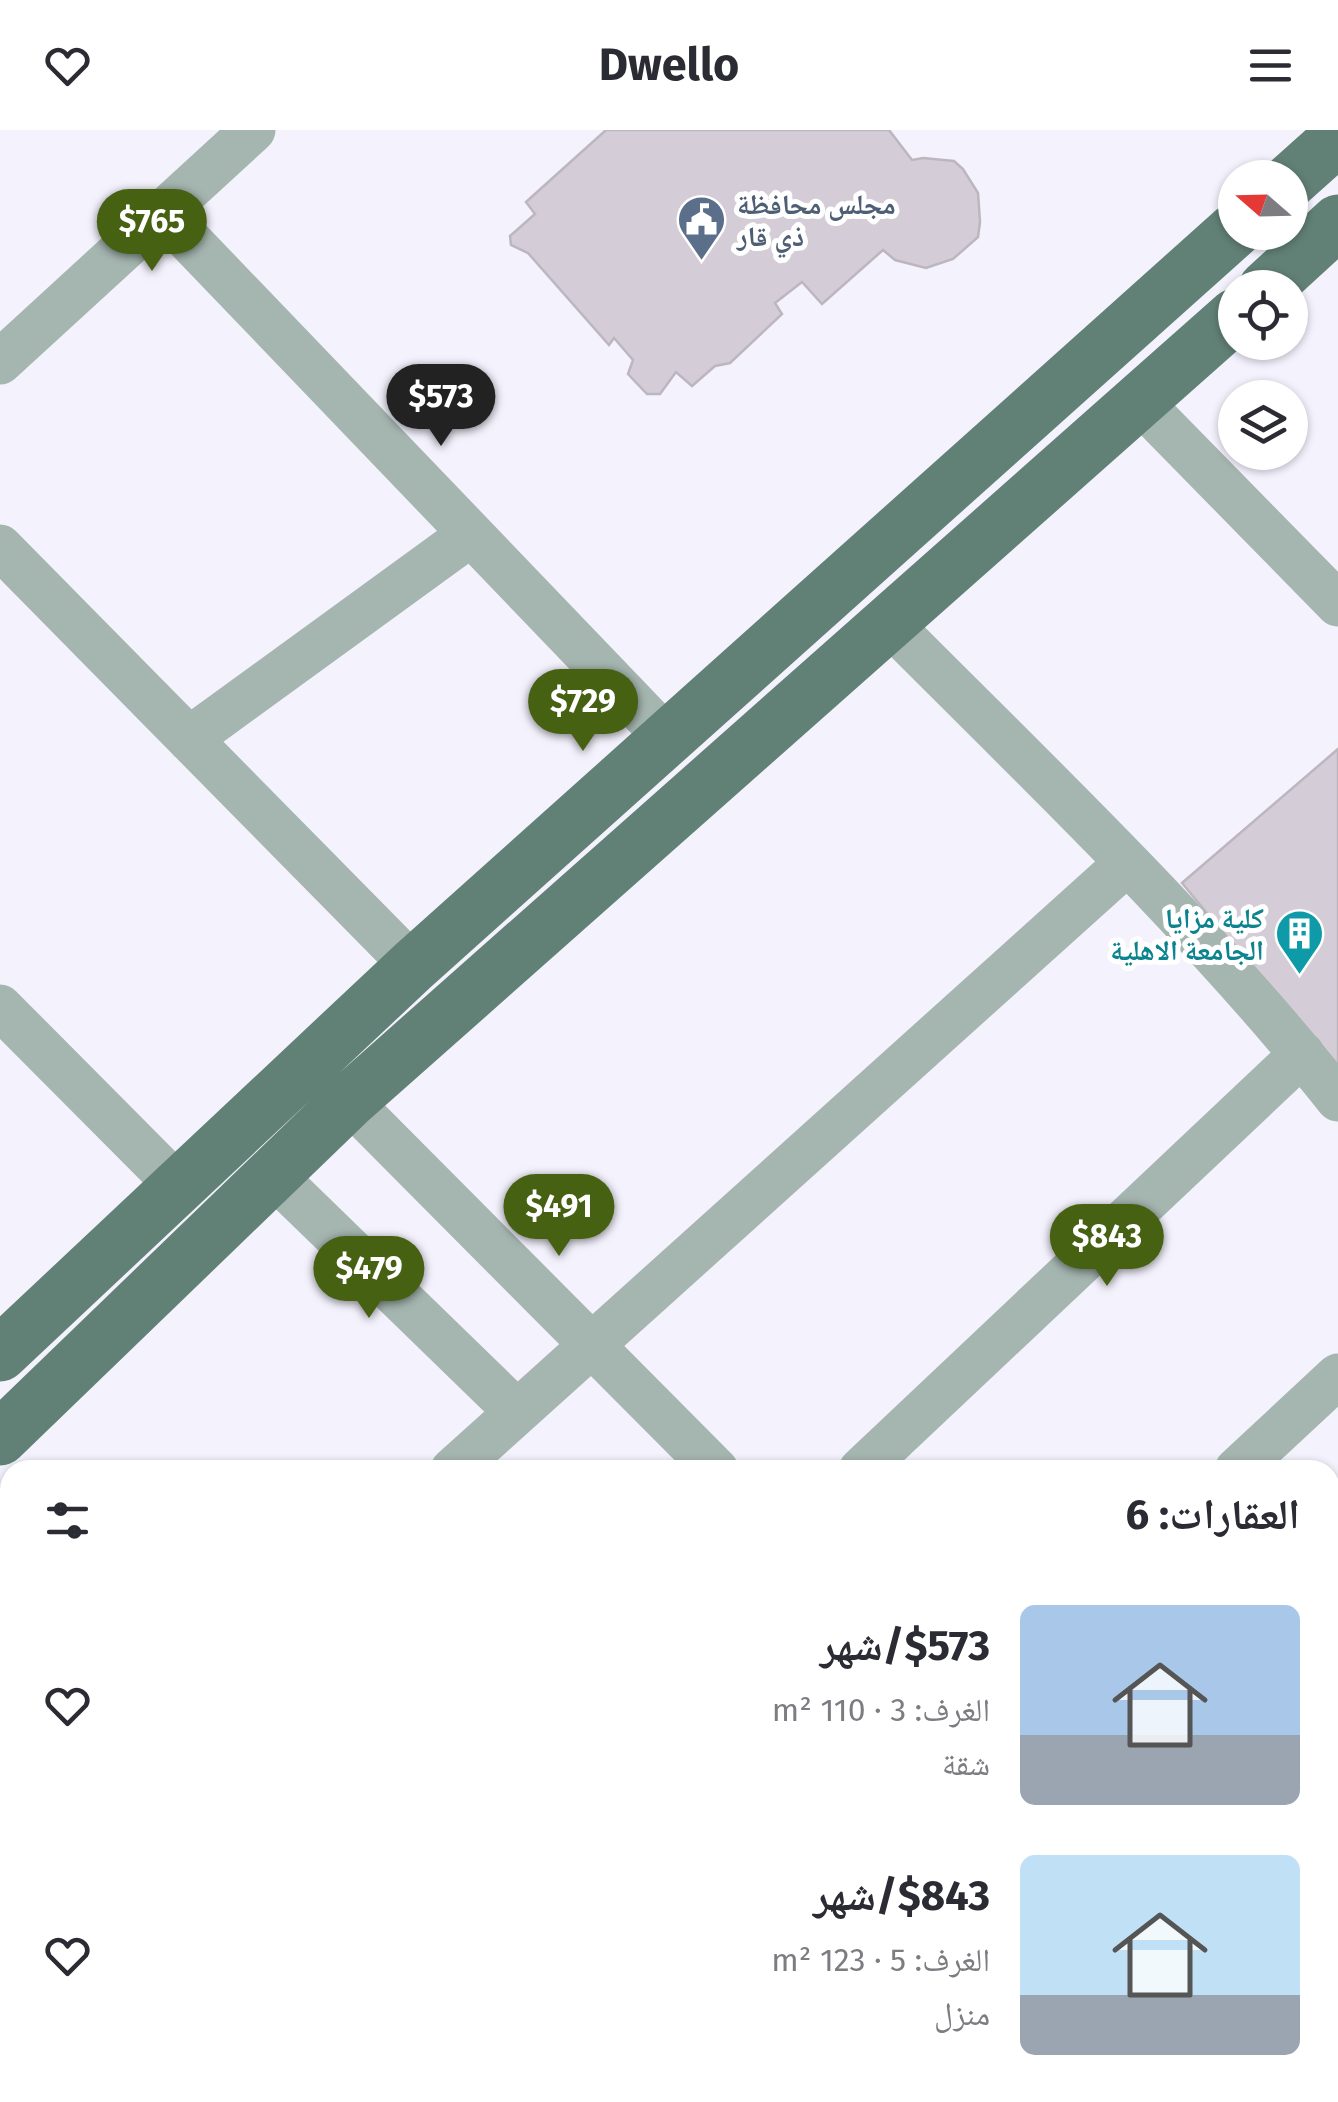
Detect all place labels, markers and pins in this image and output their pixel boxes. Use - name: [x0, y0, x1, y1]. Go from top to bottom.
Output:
- place label: مجلس محافظة ذي قار: [736, 188, 896, 259]
- pin: $765: [93, 189, 211, 274]
- public building icon: مجلس محافظة ذي قار: [676, 194, 728, 262]
- pin: $573: [382, 364, 500, 449]
- pin: $729: [524, 669, 642, 754]
- place label: كلية مزايا الجامعة الاهلية: [1110, 902, 1264, 967]
- building icon: كلية مزايا الجامعة الاهلية: [1273, 908, 1325, 976]
- pin: $491: [500, 1174, 618, 1259]
- pin: $843: [1048, 1204, 1166, 1289]
- pin: $479: [310, 1236, 428, 1321]

